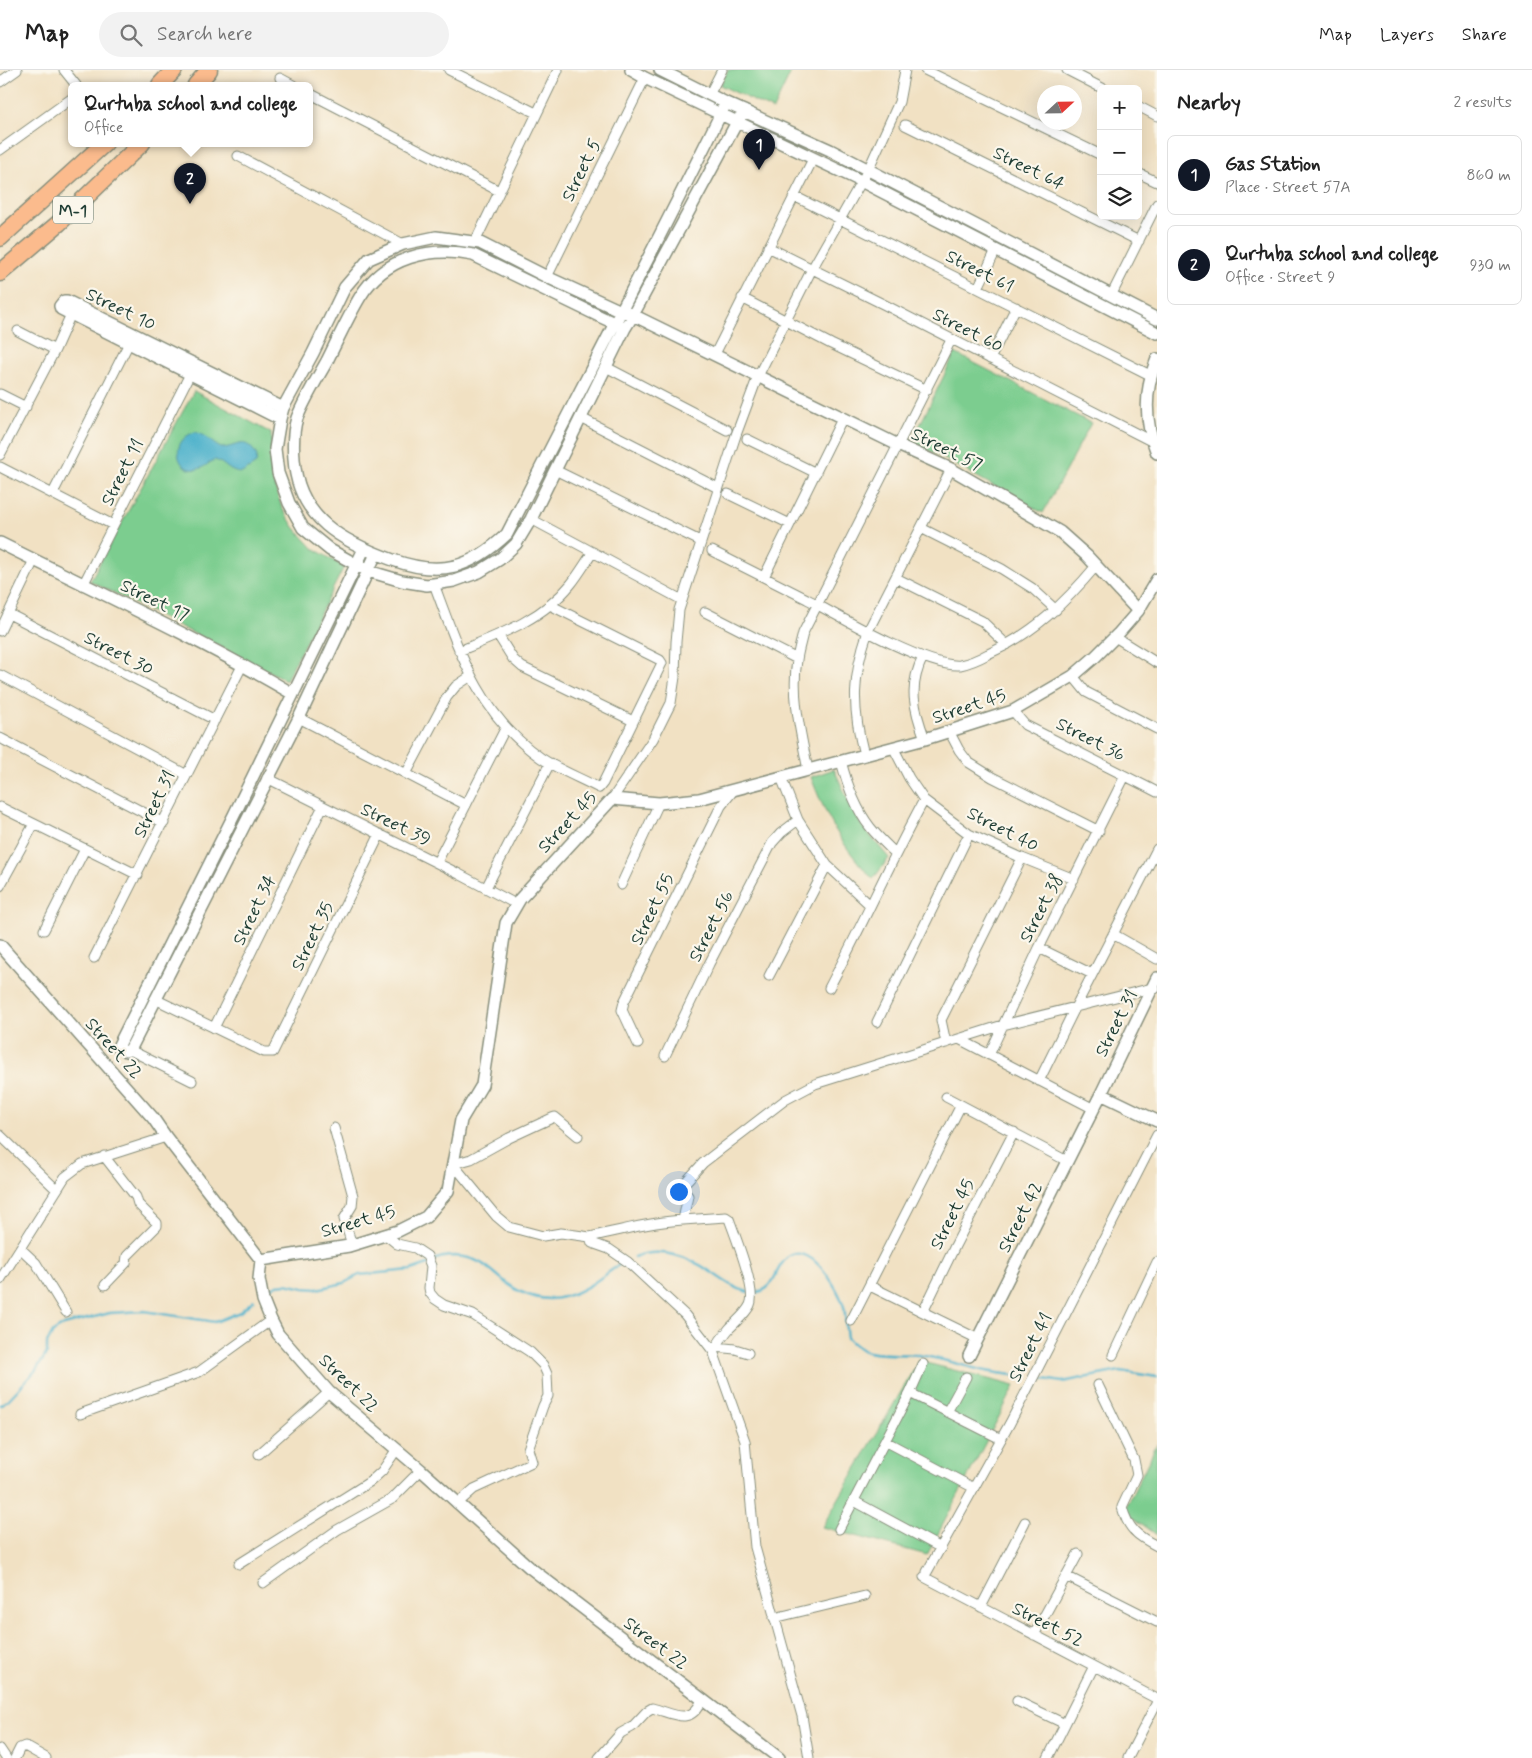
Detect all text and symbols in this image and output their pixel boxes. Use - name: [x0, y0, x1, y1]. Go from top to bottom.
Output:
- search box: [99, 12, 449, 57]
- text: Map: [25, 19, 69, 50]
- icon: search: [117, 21, 145, 49]
- text: Search here: [157, 22, 253, 47]
- text: Map: [1319, 23, 1352, 47]
- text: Layers: [1380, 23, 1434, 47]
- text: Share: [1462, 23, 1507, 47]
- popup: [68, 82, 313, 147]
- north arrow: [1037, 85, 1082, 130]
- map controls: [1097, 85, 1142, 220]
- button: +: [1097, 85, 1142, 130]
- text: Nearby: [1177, 89, 1241, 117]
- text: Qurtuba school and college: [84, 92, 297, 117]
- text: 2 results: [1454, 92, 1512, 113]
- text: Office: [84, 117, 124, 138]
- pin: 1: [743, 129, 775, 170]
- button: −: [1097, 130, 1142, 175]
- street label: Street 5: [556, 135, 607, 206]
- street label: Street 64: [989, 141, 1068, 196]
- text: Gas Station: [1225, 152, 1321, 177]
- pin: 2: [174, 163, 206, 204]
- text: 1: [1190, 165, 1198, 186]
- text: 860 m: [1466, 165, 1511, 186]
- button: layers: [1097, 175, 1142, 220]
- text: Place · Street 57A: [1225, 177, 1351, 198]
- road number: M-1: [53, 196, 93, 224]
- text: Qurtuba school and college: [1225, 242, 1438, 267]
- street label: Street 61: [941, 245, 1018, 299]
- text: 2: [1190, 255, 1198, 276]
- text: 930 m: [1470, 255, 1511, 276]
- text: Office · Street 9: [1225, 267, 1335, 288]
- street label: Street 10: [82, 283, 159, 337]
- street label: Street 60: [928, 303, 1007, 359]
- street label: Street 57: [907, 422, 986, 477]
- street label: Street 11: [96, 435, 150, 510]
- street label: Street 17: [116, 574, 193, 628]
- street label: Street 30: [80, 626, 157, 682]
- street label: Street 45: [929, 684, 1009, 730]
- street label: Street 36: [1052, 712, 1129, 768]
- street label: Street 31: [128, 767, 182, 842]
- street label: Street 45: [533, 787, 603, 859]
- street label: Street 39: [356, 798, 435, 852]
- street label: Street 40: [963, 802, 1042, 858]
- street label: Street 55: [625, 870, 681, 949]
- street label: Street 38: [1014, 870, 1069, 947]
- street label: Street 34: [228, 871, 282, 950]
- street label: Street 56: [684, 887, 740, 966]
- street label: Street 35: [286, 898, 340, 975]
- street label: Street 31: [1090, 986, 1144, 1061]
- street label: Street 22: [79, 1013, 147, 1084]
- street label: Street 45: [925, 1175, 981, 1254]
- street label: Street 42: [993, 1178, 1049, 1257]
- your location: [666, 1179, 692, 1205]
- street label: Street 45: [318, 1200, 398, 1244]
- street label: Street 41: [1003, 1309, 1059, 1386]
- street label: Street 22: [313, 1349, 384, 1418]
- street label: Street 52: [1008, 1597, 1087, 1653]
- street label: Street 22: [618, 1612, 692, 1676]

